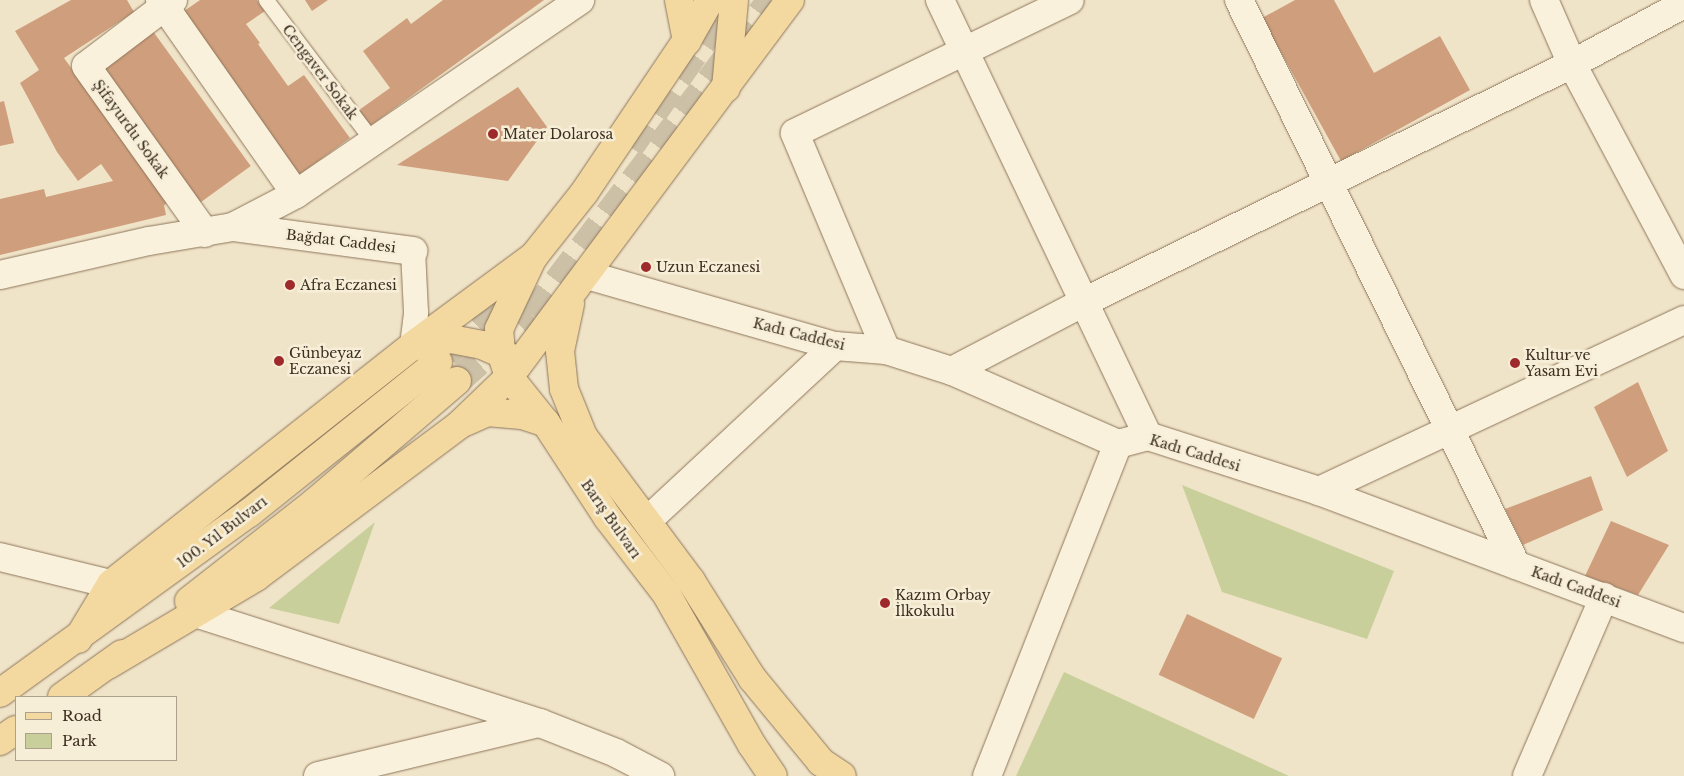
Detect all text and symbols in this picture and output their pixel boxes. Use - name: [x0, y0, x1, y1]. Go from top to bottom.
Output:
- street label: Cengaver Sokak: [279, 21, 361, 123]
- street label: Şifayurdu Sokak: [90, 76, 172, 182]
- place label: Mater Dolarosa: [503, 126, 614, 142]
- marker: Mater Dolarosa: [487, 128, 499, 140]
- street label: Bağdat Caddesi: [285, 226, 397, 256]
- place label: Uzun Eczanesi: [656, 259, 760, 275]
- marker: Uzun Eczanesi: [640, 261, 652, 273]
- place label: Afra Eczanesi: [300, 277, 397, 293]
- marker: Afra Eczanesi: [284, 279, 296, 291]
- street label: Kadı Caddesi: [751, 314, 847, 354]
- place label: Günbeyaz Eczanesi: [289, 345, 362, 378]
- place label: Kultur ve Yasam Evi: [1525, 347, 1598, 380]
- marker: Günbeyaz Eczanesi: [273, 355, 285, 367]
- marker: Kultur ve Yasam Evi: [1509, 357, 1521, 369]
- street label: Kadı Caddesi: [1148, 431, 1242, 475]
- street label: Barış Bulvarı: [578, 476, 644, 562]
- street label: 100. Yıl Bulvarı: [174, 493, 270, 571]
- street label: Kadı Caddesi: [1529, 563, 1623, 611]
- place label: Kazım Orbay İlkokulu: [895, 587, 991, 620]
- marker: Kazım Orbay İlkokulu: [879, 597, 891, 609]
- legend: [15, 696, 178, 761]
- text: Road: [62, 706, 102, 725]
- text: Park: [62, 731, 97, 750]

